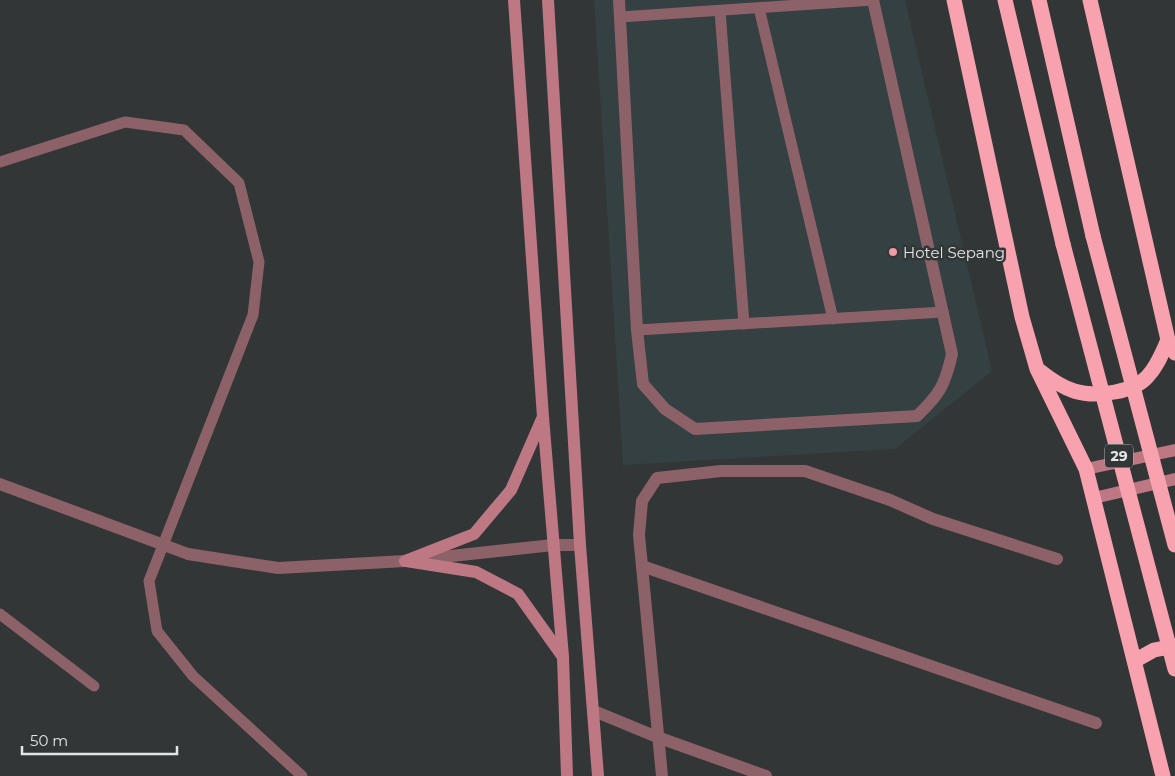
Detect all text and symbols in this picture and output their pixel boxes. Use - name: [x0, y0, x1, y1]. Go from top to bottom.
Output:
- place label: Hotel Sepang: [903, 243, 1005, 262]
- marker: Hotel Sepang: [887, 246, 899, 258]
- road number: 29: [1105, 444, 1133, 468]
- scale bar: [22, 724, 178, 756]
- text: 50 m: [30, 731, 68, 750]

